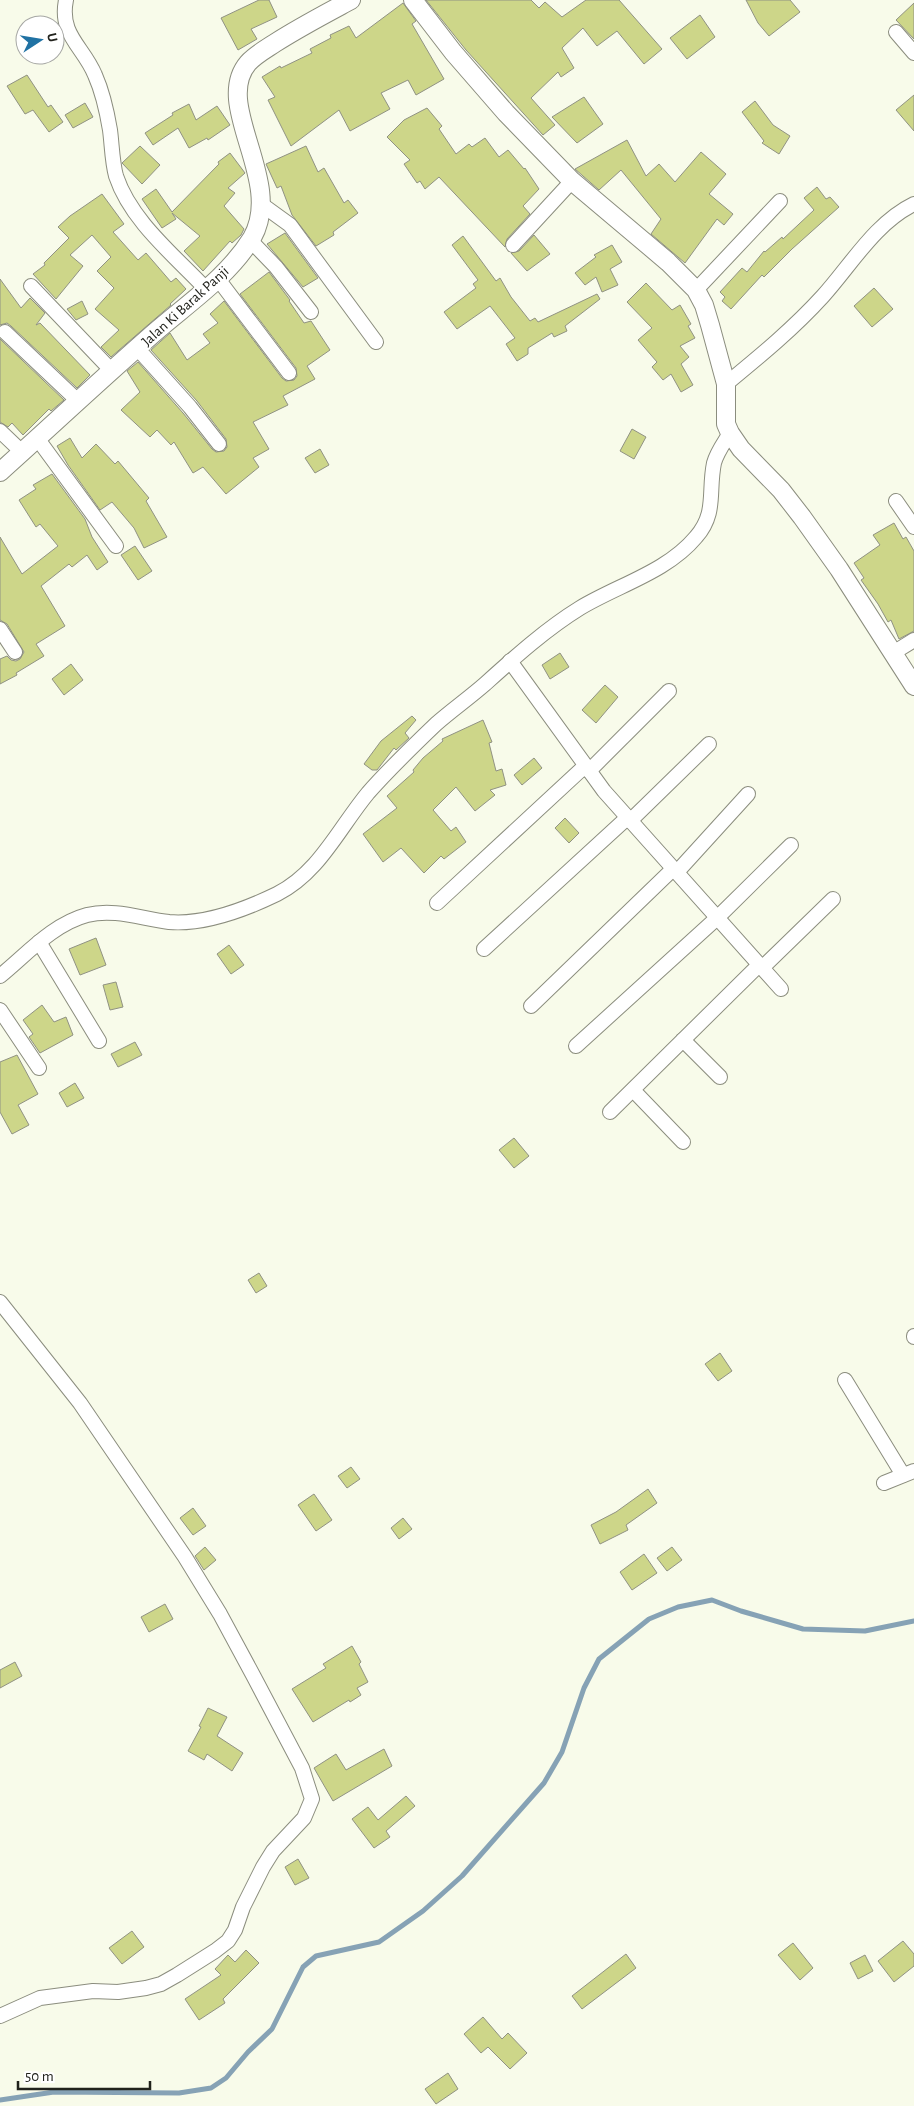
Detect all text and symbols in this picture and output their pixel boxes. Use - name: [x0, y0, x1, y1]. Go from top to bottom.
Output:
- north arrow: [15, 15, 65, 65]
- text: U: [44, 32, 60, 43]
- street label: Jalan Ki Barak Panji: [139, 263, 232, 349]
- scale bar: [18, 2058, 150, 2090]
- text: 50 m: [25, 2069, 54, 2084]

